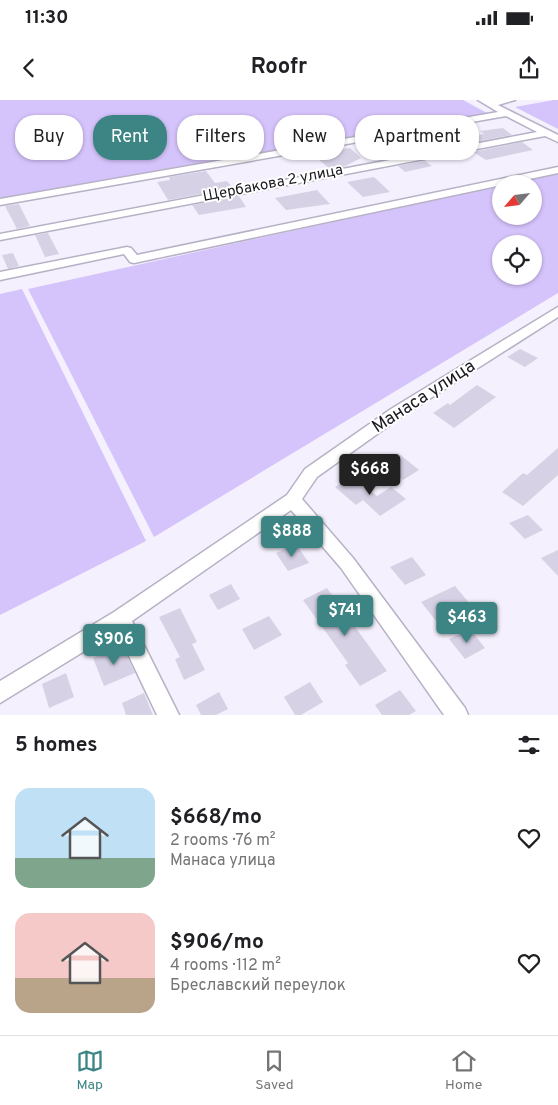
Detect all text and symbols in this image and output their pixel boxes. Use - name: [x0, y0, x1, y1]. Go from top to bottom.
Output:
- text: 11:30: [25, 6, 68, 30]
- icon: back: [15, 54, 43, 82]
- text: Roofr: [251, 54, 307, 81]
- icon: share: [515, 54, 543, 82]
- chip: Buy: [15, 115, 83, 160]
- chip: Rent: [93, 115, 167, 160]
- chip: Filters: [177, 115, 264, 160]
- chip: New: [274, 115, 345, 160]
- chip: Apartment: [355, 115, 479, 160]
- street label: Щербакова 2 улица: [201, 161, 345, 207]
- north arrow: [492, 175, 542, 225]
- map controls: [492, 175, 542, 285]
- button: locate: [492, 235, 542, 285]
- street label: Манаса улица: [368, 355, 480, 439]
- pin: $668: [340, 454, 400, 496]
- text: $668: [350, 460, 390, 480]
- pin: $888: [262, 516, 322, 558]
- text: $888: [272, 522, 312, 542]
- pin: $741: [315, 594, 375, 637]
- text: $741: [328, 601, 362, 621]
- pin: $463: [437, 602, 497, 644]
- text: $463: [447, 608, 487, 628]
- pin: $906: [84, 624, 144, 666]
- text: $906: [94, 630, 134, 650]
- icon: filters: [515, 731, 543, 759]
- text: 5 homes: [15, 732, 98, 759]
- text: $668/mo: [170, 804, 262, 831]
- icon: home: [55, 808, 115, 868]
- icon: heart: [515, 824, 543, 852]
- text: 2 rooms · 76 m²: [170, 831, 276, 851]
- text: Манаса улица: [170, 851, 275, 871]
- text: $906/mo: [170, 929, 264, 956]
- icon: home: [55, 933, 115, 993]
- icon: heart: [515, 949, 543, 977]
- text: 4 rooms · 112 m²: [170, 956, 281, 976]
- text: Бреславский переулок: [170, 976, 346, 996]
- tab: Map: [76, 1047, 104, 1094]
- tab: Saved: [255, 1047, 294, 1094]
- tab: Home: [445, 1047, 482, 1094]

